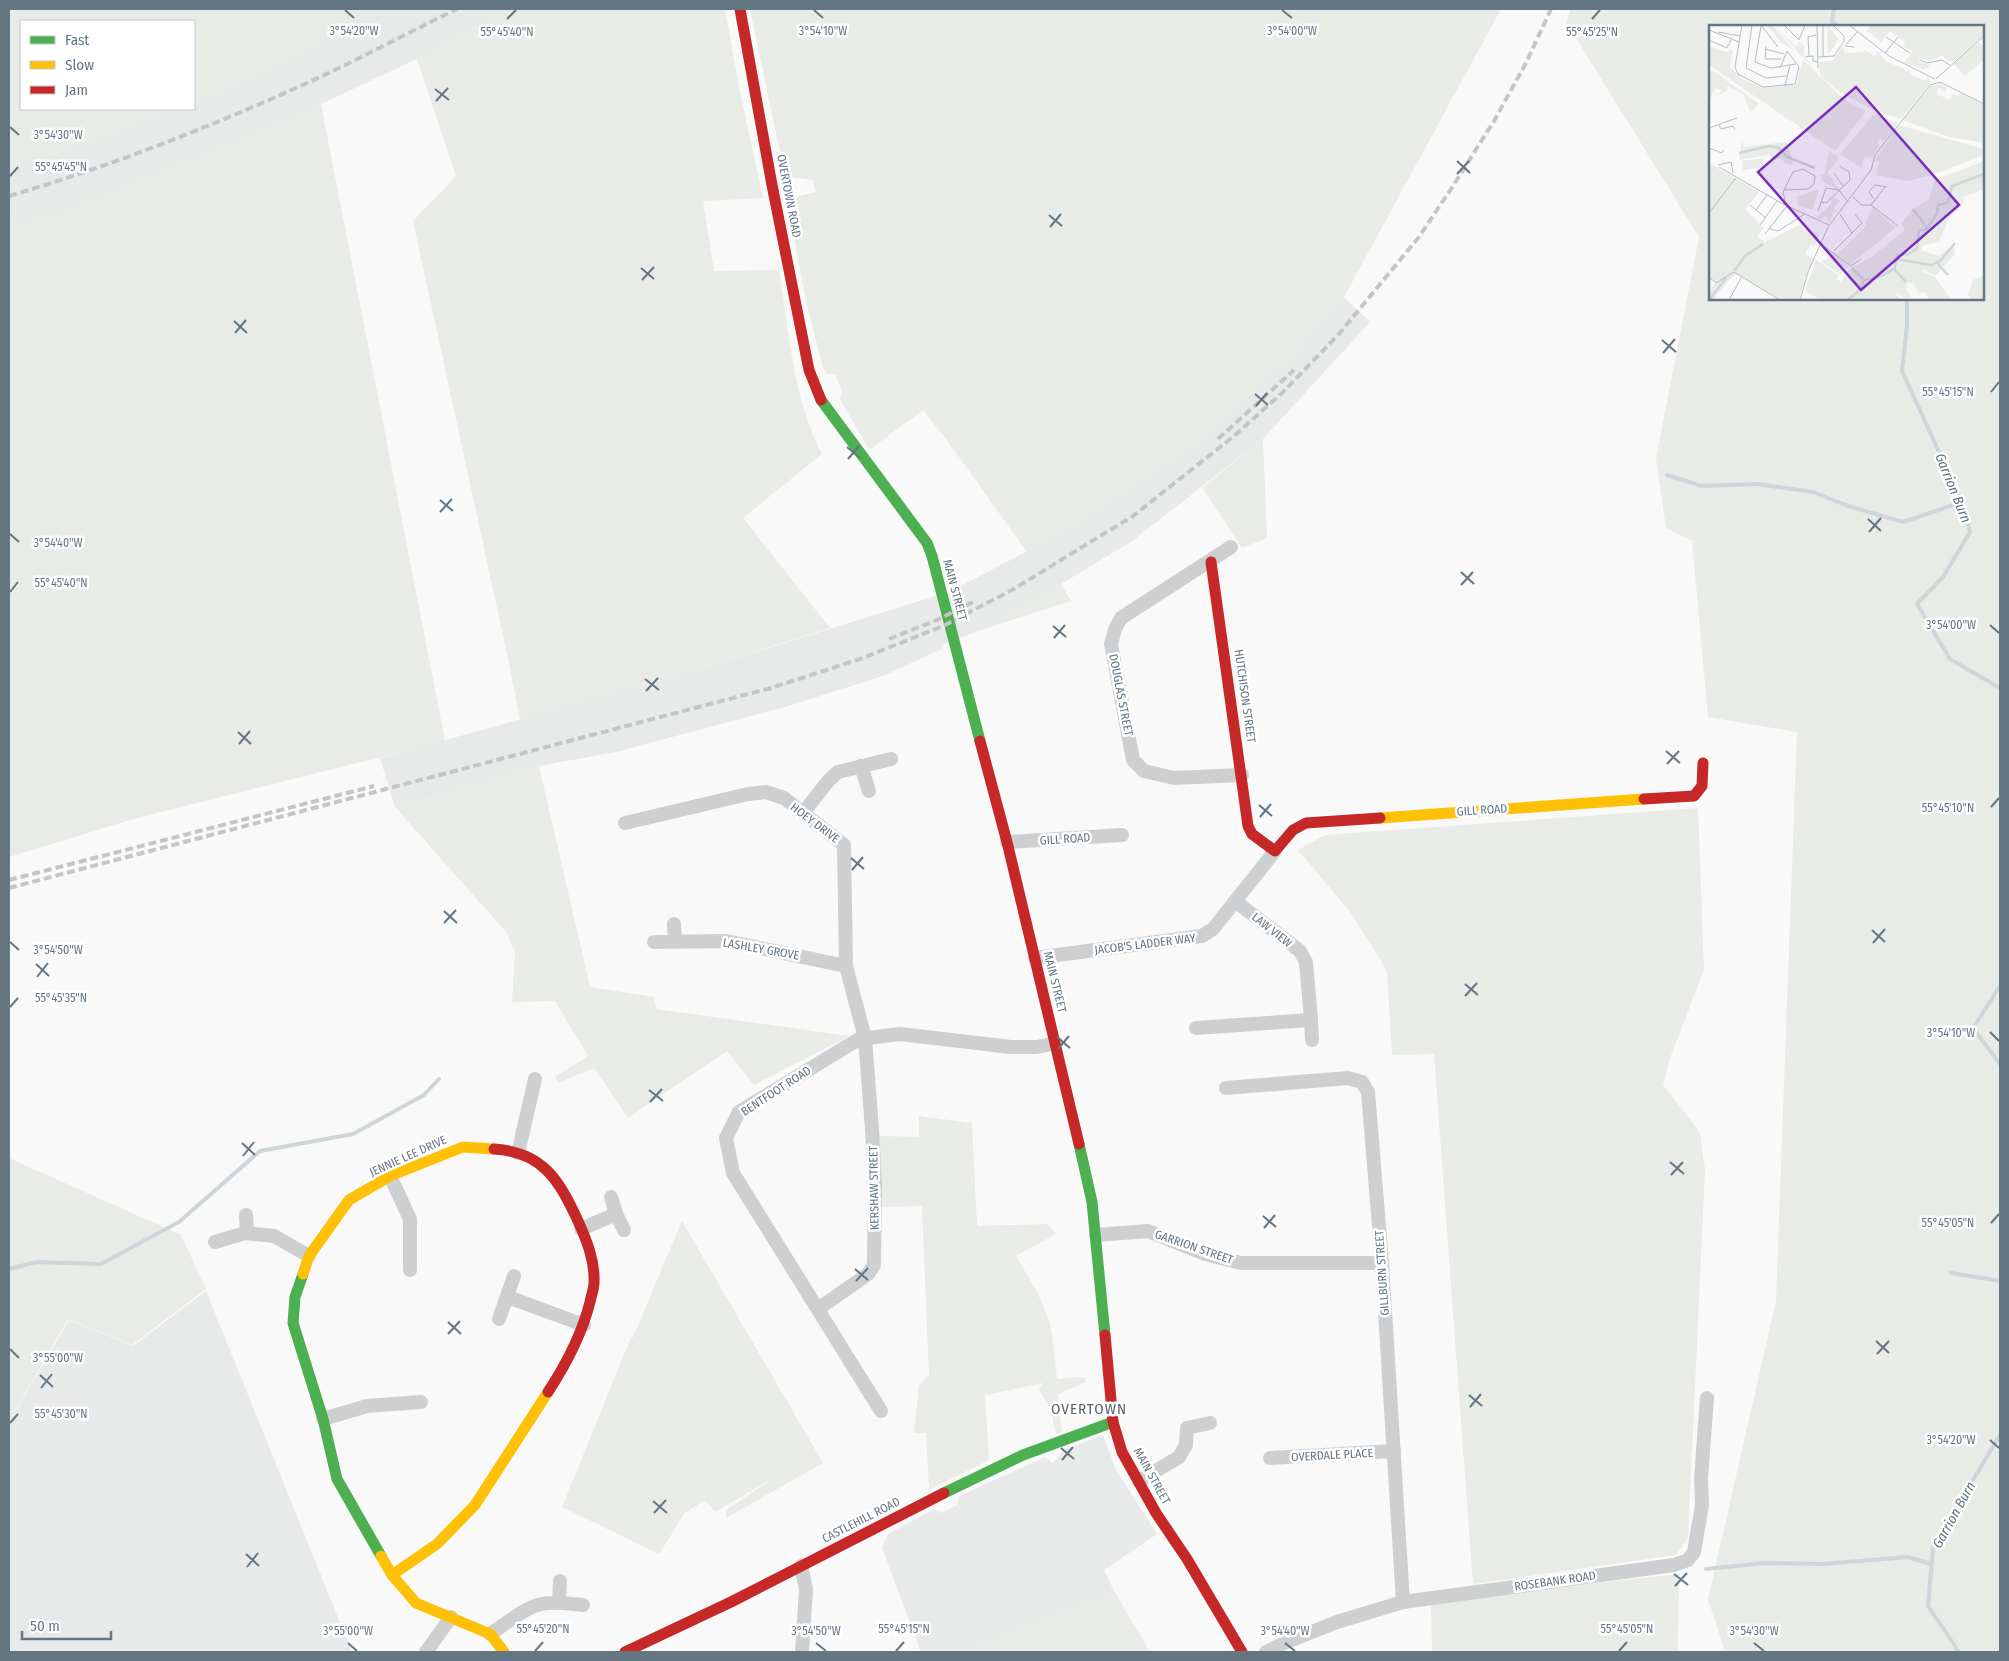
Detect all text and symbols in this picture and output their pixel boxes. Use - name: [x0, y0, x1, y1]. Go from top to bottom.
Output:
- legend: [20, 20, 195, 110]
- text: 3°54'20"W: [329, 24, 379, 38]
- text: 3°54'10"W: [799, 24, 847, 38]
- text: 3°54'00"W: [1267, 24, 1317, 38]
- text: 55°45'40"N: [480, 25, 534, 39]
- text: 55°45'25"N: [1566, 25, 1618, 39]
- inset map: [1709, 25, 1984, 300]
- text: Fast: [65, 31, 89, 49]
- text: Slow: [65, 56, 94, 74]
- text: Jam: [65, 81, 88, 99]
- text: 3°54'30"W: [33, 128, 83, 142]
- street label: OVERTOWN ROAD: [774, 153, 804, 239]
- text: 55°45'45"N: [35, 160, 87, 174]
- text: 55°45'15"N: [1922, 385, 1974, 399]
- water label: Garrion Burn: [1931, 451, 1975, 525]
- text: 3°54'40"W: [33, 536, 83, 550]
- street label: MAIN STREET: [940, 558, 970, 623]
- text: 55°45'40"N: [34, 576, 88, 590]
- text: 3°54'00"W: [1926, 618, 1976, 632]
- street label: HUTCHISON STREET: [1232, 648, 1259, 744]
- street label: DOUGLAS STREET: [1106, 653, 1136, 738]
- street label: HOEY DRIVE: [788, 800, 842, 846]
- street label: GILL ROAD: [1456, 801, 1508, 819]
- text: 55°45'10"N: [1922, 801, 1974, 815]
- street label: GILL ROAD: [1039, 830, 1091, 848]
- street label: LAW VIEW: [1249, 910, 1295, 950]
- street label: JACOB'S LADDER WAY: [1094, 931, 1196, 957]
- street label: LASHLEY GROVE: [722, 935, 801, 963]
- text: 3°54'50"W: [33, 943, 83, 957]
- street label: MAIN STREET: [1041, 950, 1069, 1015]
- text: 55°45'35"N: [35, 991, 87, 1005]
- text: 3°54'10"W: [1927, 1026, 1975, 1040]
- street label: BENTFOOT ROAD: [739, 1063, 813, 1119]
- street label: JENNIE LEE DRIVE: [367, 1133, 449, 1179]
- street label: KERSHAW STREET: [866, 1145, 882, 1230]
- text: 55°45'05"N: [1922, 1216, 1974, 1230]
- street label: GARRION STREET: [1153, 1227, 1235, 1267]
- street label: GILLBURN STREET: [1372, 1229, 1392, 1316]
- text: 3°55'00"W: [33, 1351, 83, 1365]
- district label: OVERTOWN: [1051, 1400, 1127, 1418]
- text: 55°45'30"N: [34, 1407, 88, 1421]
- text: 3°54'20"W: [1926, 1433, 1976, 1447]
- street label: MAIN STREET: [1131, 1445, 1174, 1507]
- street label: OVERDALE PLACE: [1291, 1446, 1374, 1464]
- water label: Garrion Burn: [1929, 1479, 1979, 1551]
- street label: CASTLEHILL ROAD: [820, 1494, 902, 1546]
- street label: ROSEBANK ROAD: [1513, 1568, 1597, 1594]
- scale bar: [22, 1608, 111, 1640]
- text: 50 m: [30, 1617, 60, 1635]
- text: 55°45'20"N: [517, 1622, 569, 1636]
- text: 55°45'15"N: [878, 1622, 930, 1636]
- text: 55°45'05"N: [1601, 1622, 1653, 1636]
- text: 3°55'00"W: [323, 1624, 373, 1638]
- text: 3°54'50"W: [791, 1624, 841, 1638]
- text: 3°54'40"W: [1260, 1624, 1310, 1638]
- text: 3°54'30"W: [1729, 1624, 1779, 1638]

